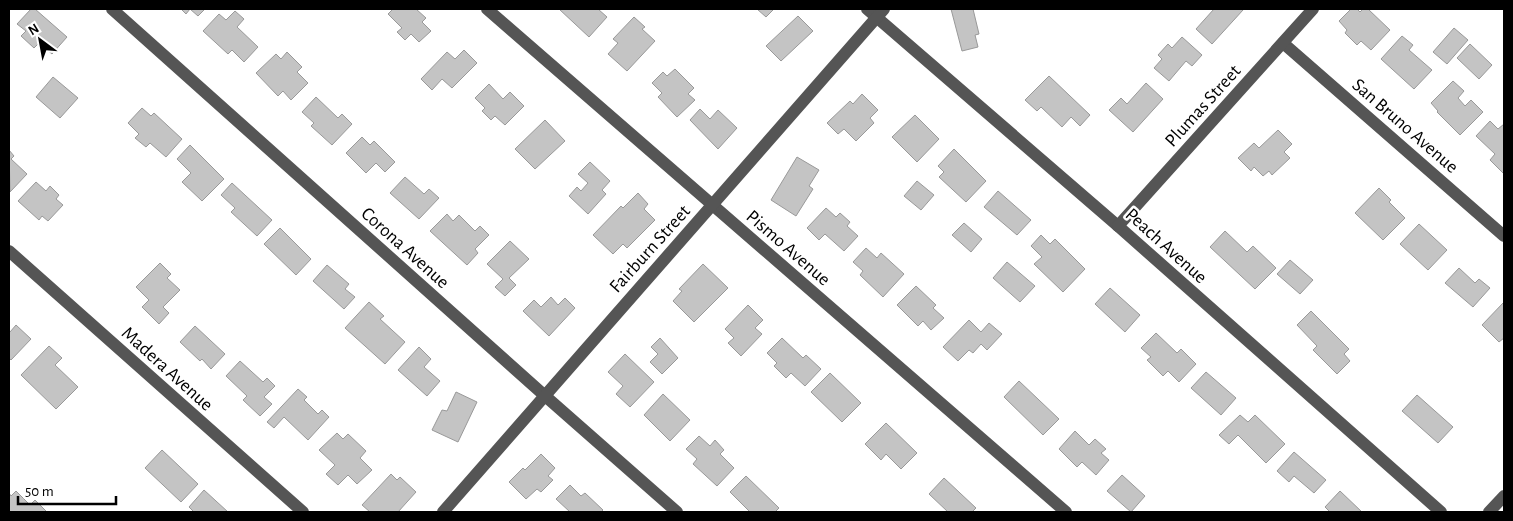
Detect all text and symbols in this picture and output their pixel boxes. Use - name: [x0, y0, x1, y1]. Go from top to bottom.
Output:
- north arrow: [15, 15, 65, 65]
- text: N: [26, 21, 41, 38]
- street label: Plumas Street: [1162, 61, 1245, 151]
- street label: San Bruno Avenue: [1348, 75, 1462, 177]
- street label: Fairburn Street: [606, 202, 694, 296]
- street label: Corona Avenue: [357, 204, 453, 292]
- street label: Peach Avenue: [1122, 205, 1210, 287]
- street label: Pismo Avenue: [742, 207, 834, 290]
- street label: Madera Avenue: [118, 323, 216, 415]
- scale bar: [18, 474, 115, 506]
- text: 50 m: [25, 484, 54, 499]

